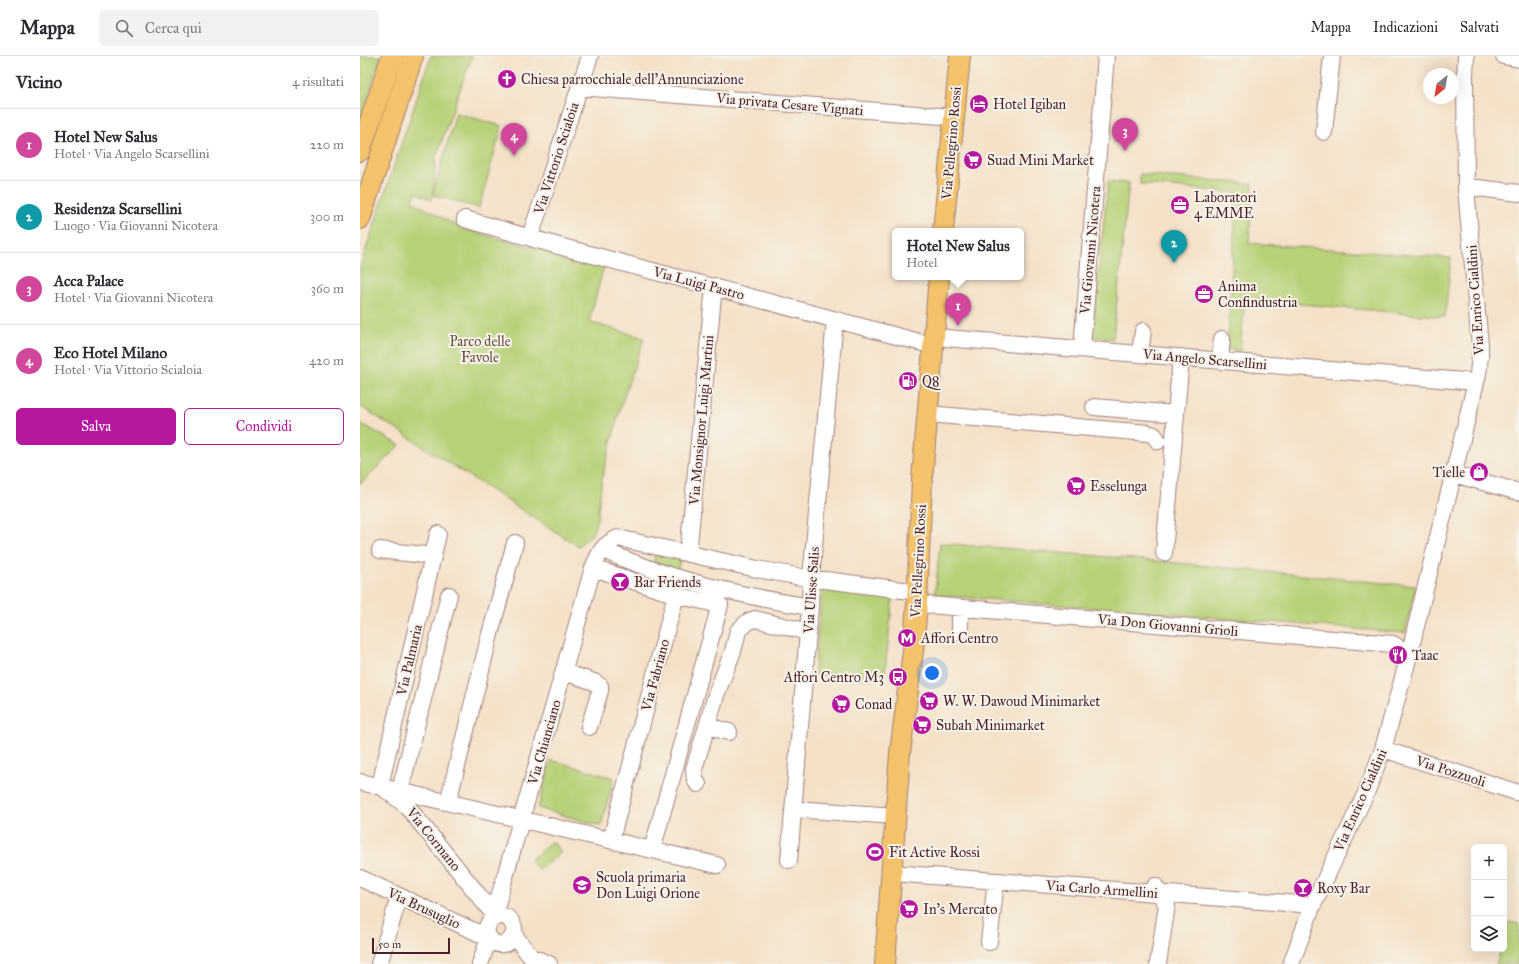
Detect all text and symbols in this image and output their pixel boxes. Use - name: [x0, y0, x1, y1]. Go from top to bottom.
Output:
- search box: [99, 10, 379, 46]
- text: Mappa: [20, 16, 75, 39]
- icon: search: [113, 17, 135, 39]
- text: Cerca qui: [145, 19, 202, 37]
- text: Mappa: [1311, 19, 1351, 36]
- text: Indicazioni: [1373, 19, 1438, 36]
- text: Salvati: [1460, 19, 1499, 36]
- church icon: Chiesa parrocchiale dell'Annunciazione: [496, 68, 518, 90]
- north arrow: [1423, 68, 1459, 104]
- place label: Chiesa parrocchiale dell'Annunciazione: [521, 71, 744, 88]
- text: Vicino: [16, 72, 62, 93]
- text: 4 risultati: [292, 74, 344, 90]
- street label: Via Pellegrino Rossi: [938, 86, 965, 201]
- street label: Via privata Cesare Vignati: [715, 90, 864, 119]
- hotel icon: Hotel Igiban: [968, 93, 990, 115]
- place label: Hotel Igiban: [993, 96, 1067, 113]
- street label: Via Vittorio Scialoia: [530, 100, 583, 217]
- pin: 3: [1112, 118, 1138, 151]
- pin: 4: [501, 123, 527, 156]
- text: Hotel New Salus: [54, 128, 158, 146]
- text: 1: [26, 137, 32, 153]
- text: 220 m: [310, 137, 344, 153]
- text: Hotel · Via Angelo Scarsellini: [54, 146, 209, 162]
- supermarket icon: Suad Mini Market: [962, 149, 984, 171]
- place label: Suad Mini Market: [987, 152, 1094, 169]
- street label: Via Giovanni Nicotera: [1076, 185, 1105, 316]
- place label: Laboratori 4 EMME: [1194, 189, 1257, 222]
- office icon: Laboratori 4 EMME: [1169, 194, 1191, 216]
- text: Residenza Scarsellini: [54, 200, 182, 218]
- text: 2: [26, 209, 32, 225]
- text: 300 m: [310, 209, 344, 225]
- text: Luogo · Via Giovanni Nicotera: [54, 218, 218, 234]
- popup: [892, 228, 1024, 280]
- pin: 2: [1161, 230, 1187, 263]
- text: Hotel New Salus: [906, 237, 1010, 255]
- street label: Via Enrico Cialdini: [1463, 244, 1488, 357]
- text: Hotel: [906, 255, 938, 271]
- street label: Via Luigi Pastro: [650, 263, 746, 304]
- text: Acca Palace: [54, 272, 124, 290]
- place label: Anima Confindustria: [1217, 278, 1298, 311]
- text: 3: [26, 281, 32, 297]
- text: 360 m: [311, 281, 344, 297]
- office icon: Anima Confindustria: [1193, 283, 1215, 305]
- text: Hotel · Via Giovanni Nicotera: [54, 290, 213, 306]
- pin: 1: [945, 293, 971, 326]
- park label: Parco delle Favole: [449, 333, 511, 366]
- street label: Via Monsignor Luigi Martini: [685, 334, 717, 507]
- text: Eco Hotel Milano: [54, 344, 167, 362]
- street label: Via Angelo Scarsellini: [1141, 346, 1268, 373]
- text: 4: [25, 353, 33, 369]
- text: 420 m: [309, 353, 344, 369]
- text: Hotel · Via Vittorio Scialoia: [54, 362, 202, 378]
- fuel station icon: Q8: [897, 370, 919, 392]
- place label: Q8: [922, 373, 942, 390]
- button: Salva: [16, 408, 176, 445]
- button: Condividi: [184, 408, 344, 445]
- shop icon: Tielle: [1468, 461, 1490, 483]
- place label: Tielle: [1432, 464, 1465, 481]
- supermarket icon: Esselunga: [1065, 475, 1087, 497]
- place label: Esselunga: [1090, 478, 1147, 495]
- street label: Via Pellegrino Rossi: [907, 504, 930, 619]
- street label: Via Ulisse Salis: [800, 546, 823, 635]
- bar icon: Bar Friends: [609, 571, 631, 593]
- place label: Bar Friends: [634, 574, 701, 591]
- street label: Via Don Giovanni Grioli: [1096, 611, 1239, 640]
- street label: Via Palmaria: [393, 623, 426, 698]
- metro station icon: Affori Centro: [896, 627, 918, 649]
- place label: Affori Centro: [920, 630, 998, 647]
- street label: Via Fabriano: [637, 637, 673, 714]
- restaurant icon: Taac: [1387, 644, 1409, 666]
- place label: Taac: [1412, 647, 1439, 664]
- your location: [922, 663, 942, 683]
- bus stop icon: Affori Centro M3: [887, 666, 909, 688]
- place label: Affori Centro M3: [783, 669, 884, 686]
- supermarket icon: W. W. Dawoud Minimarket: [918, 690, 940, 712]
- supermarket icon: Conad: [830, 693, 852, 715]
- place label: W. W. Dawoud Minimarket: [943, 693, 1100, 710]
- place label: Conad: [855, 696, 892, 713]
- street label: Via Chianciano: [524, 698, 565, 788]
- supermarket icon: Subah Minimarket: [911, 714, 933, 736]
- place label: Subah Minimarket: [936, 717, 1045, 734]
- street label: Via Enrico Cialdini: [1330, 746, 1391, 855]
- street label: Via Pozzuoli: [1413, 752, 1488, 791]
- street label: Via Cormano: [402, 803, 464, 875]
- sports icon: Fit Active Rossi: [864, 841, 886, 863]
- place label: Fit Active Rossi: [889, 844, 980, 861]
- map controls: [1471, 844, 1507, 952]
- button: +: [1471, 844, 1507, 880]
- place label: Scuola primaria Don Luigi Orione: [596, 869, 700, 902]
- school or university icon: Scuola primaria Don Luigi Orione: [571, 874, 593, 896]
- street label: Via Carlo Armellini: [1044, 877, 1159, 902]
- bar icon: Roxy Bar: [1292, 877, 1314, 899]
- place label: Roxy Bar: [1317, 880, 1371, 897]
- button: −: [1471, 880, 1507, 916]
- street label: Via Brusuglio: [384, 884, 463, 933]
- supermarket icon: In's Mercato: [898, 898, 920, 920]
- place label: In's Mercato: [923, 901, 997, 918]
- button: layers: [1471, 916, 1507, 952]
- scale bar: [372, 936, 450, 955]
- text: 50 m: [378, 938, 401, 951]

